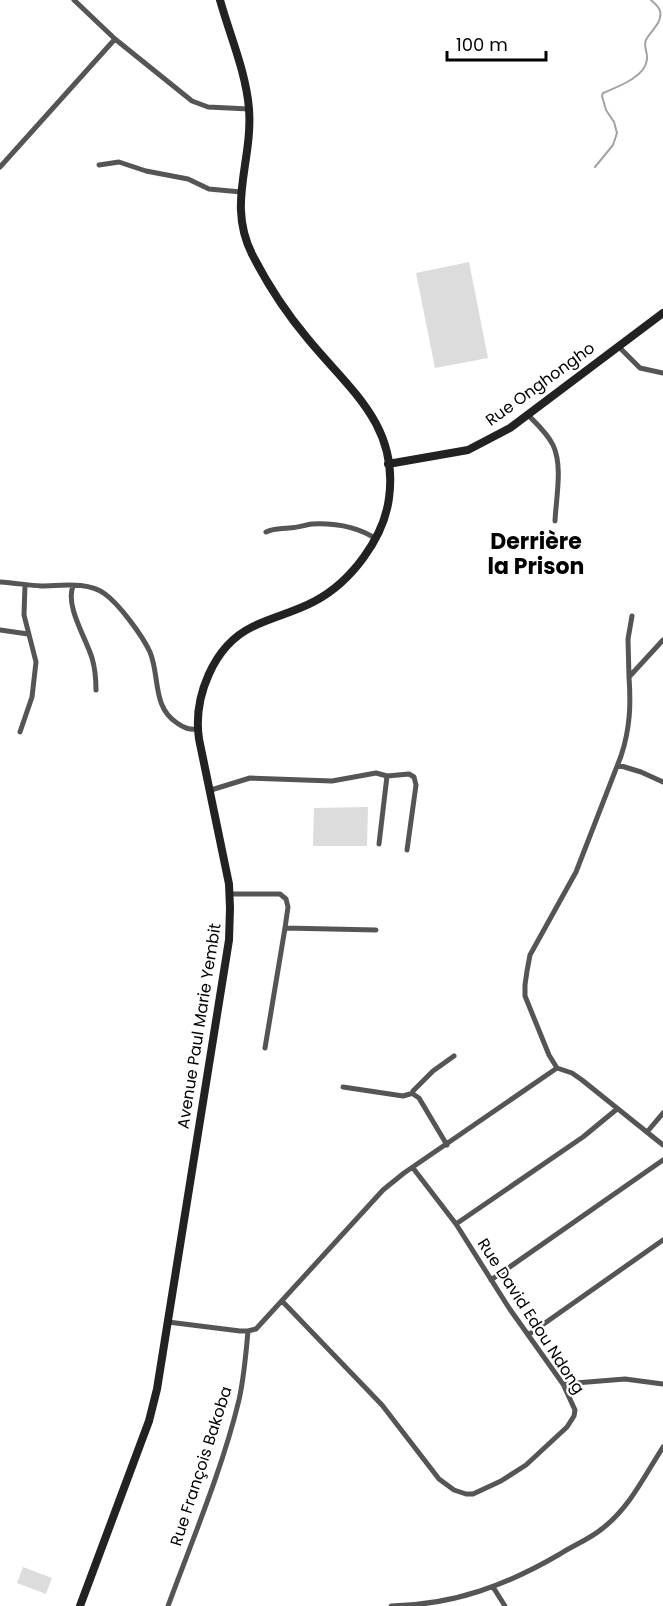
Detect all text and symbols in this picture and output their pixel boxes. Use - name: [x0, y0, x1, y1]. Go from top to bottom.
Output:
- scale bar: [447, 24, 546, 62]
- text: 100 m: [456, 32, 508, 57]
- street label: Rue Onghongho: [481, 337, 599, 431]
- district label: Derrière la Prison: [488, 526, 584, 582]
- street label: Avenue Paul Marie Yembit: [171, 921, 227, 1130]
- street label: Rue David Edou Ndong: [472, 1234, 590, 1398]
- street label: Rue François Bakoba: [164, 1383, 238, 1549]

